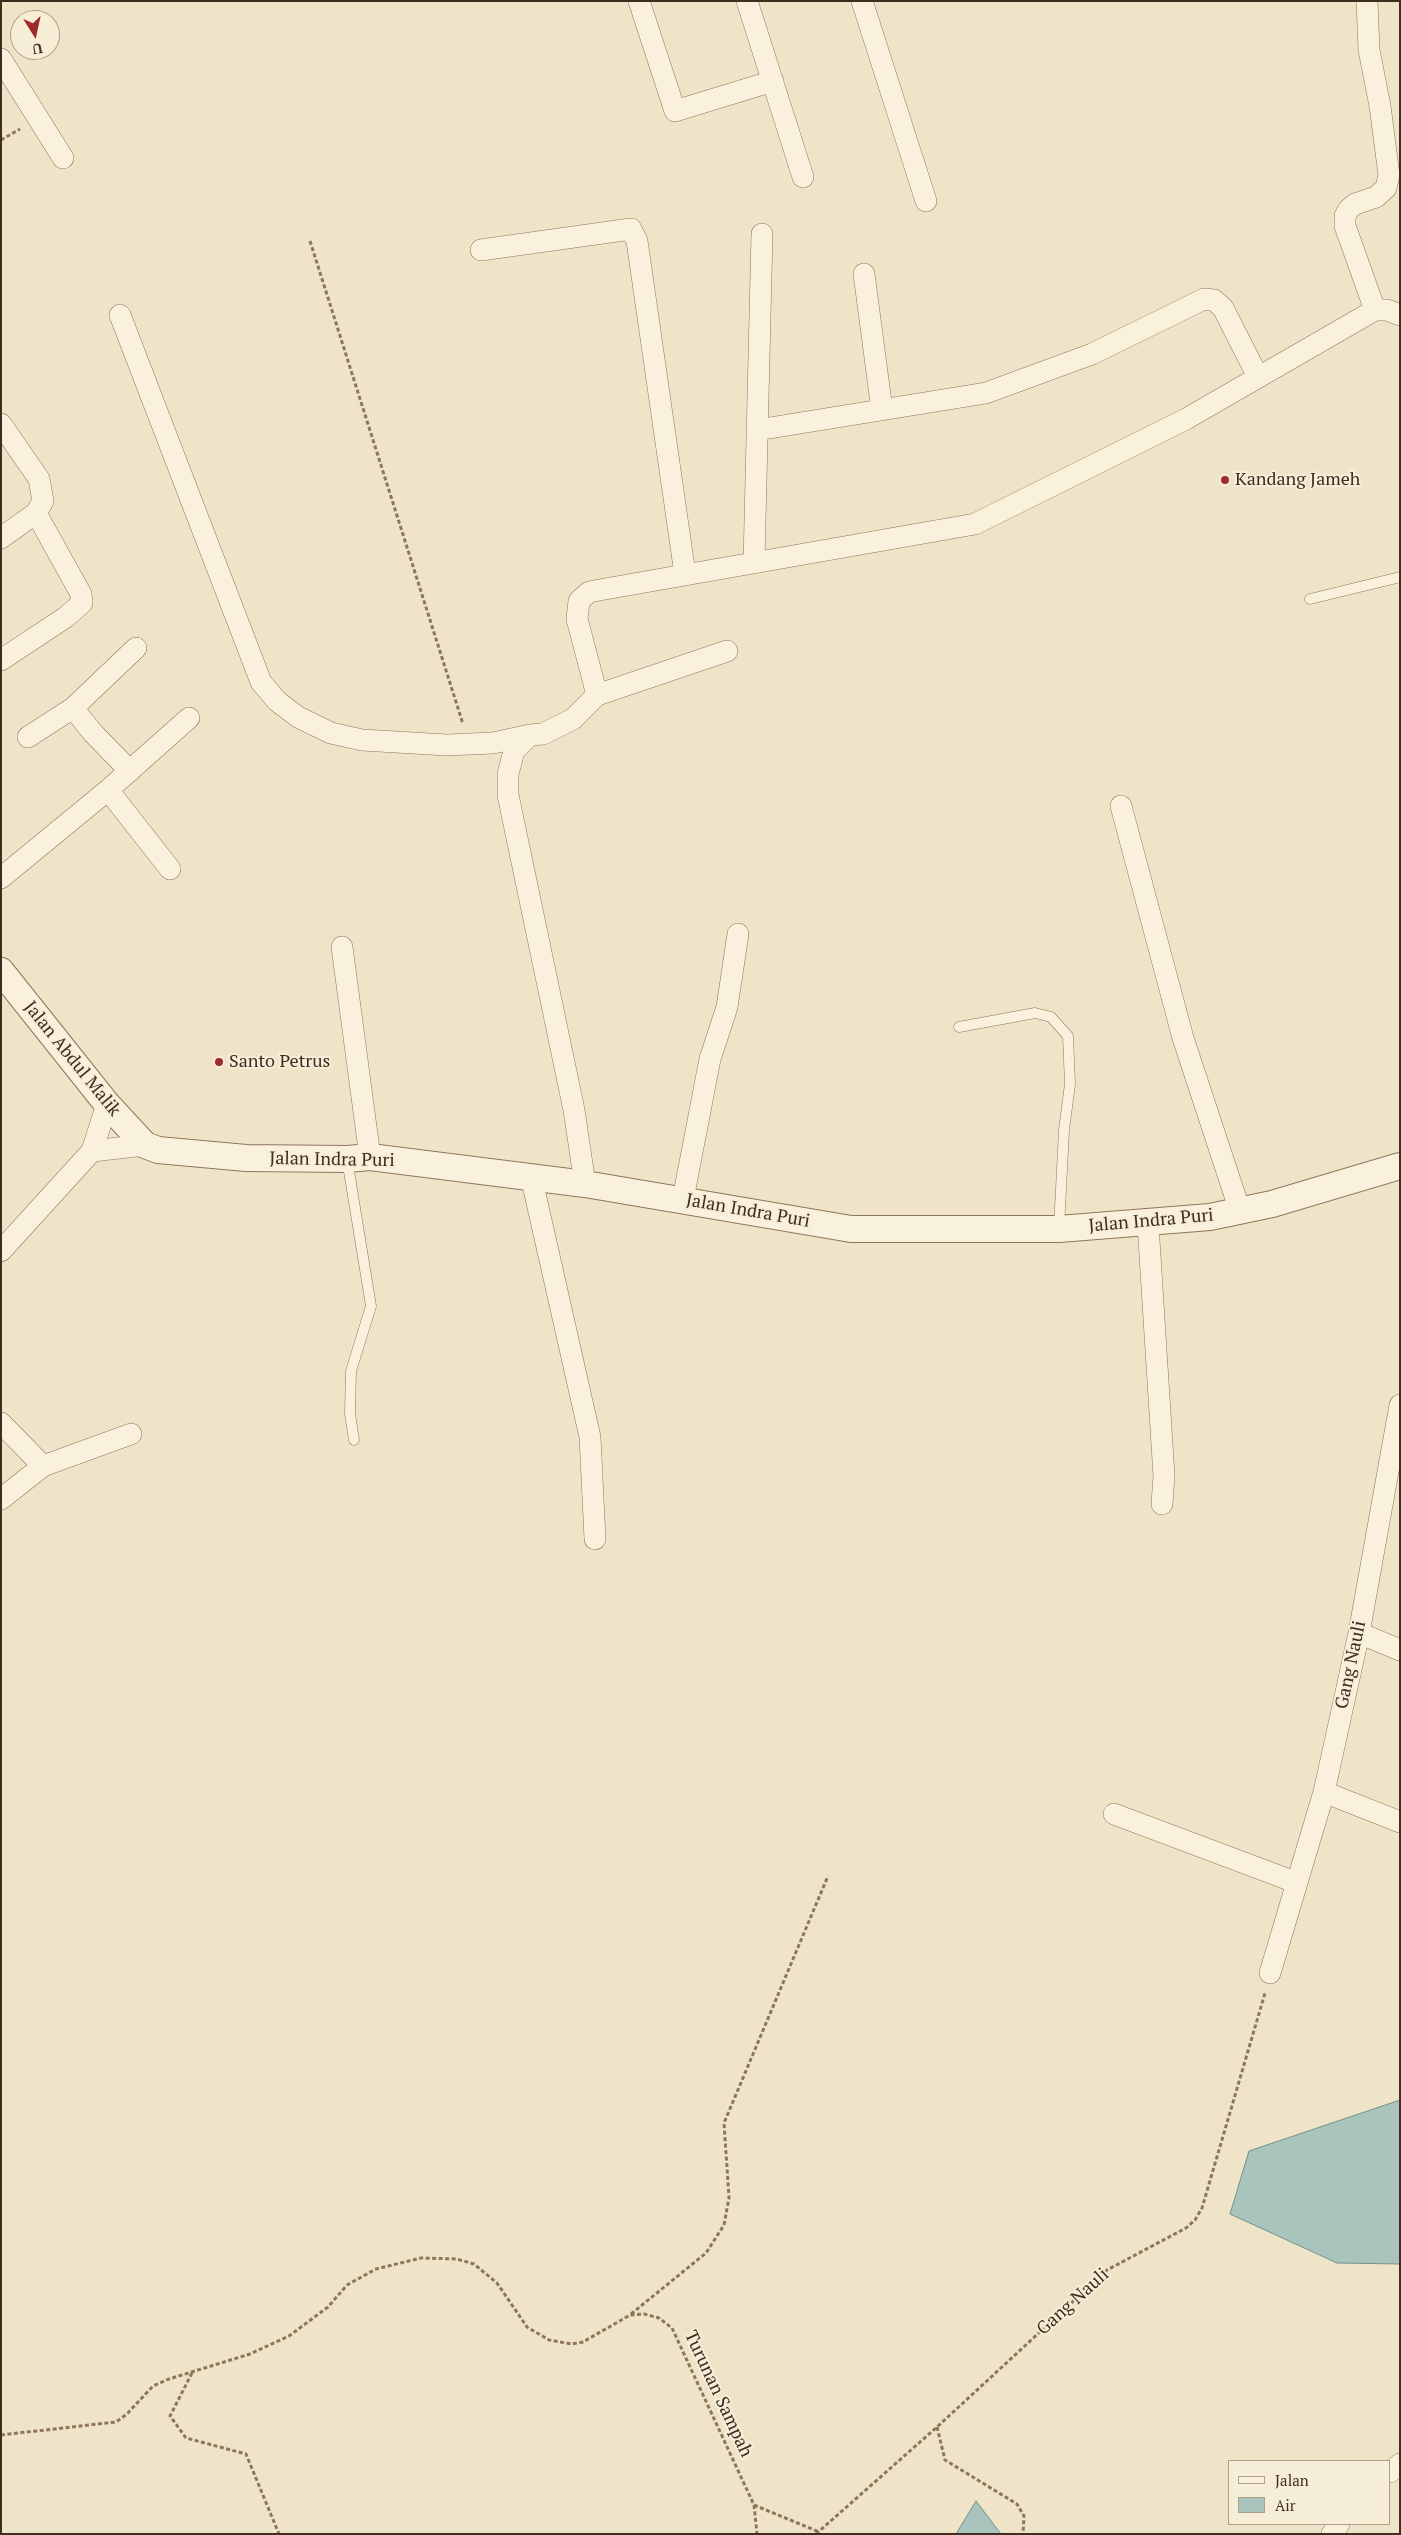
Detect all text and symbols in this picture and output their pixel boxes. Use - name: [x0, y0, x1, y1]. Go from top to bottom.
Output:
- north arrow: [10, 10, 60, 60]
- text: U: [31, 39, 44, 60]
- place label: Kandang Jameh: [1235, 469, 1360, 491]
- marker: Kandang Jameh: [1219, 474, 1231, 486]
- street label: Jalan Abdul Malik: [19, 997, 125, 1121]
- place label: Santo Petrus: [229, 1051, 330, 1073]
- marker: Santo Petrus: [213, 1056, 225, 1068]
- street label: Jalan Indra Puri: [269, 1148, 395, 1172]
- street label: Jalan Indra Puri: [684, 1189, 812, 1233]
- street label: Jalan Indra Puri: [1088, 1205, 1214, 1237]
- street label: Gang Nauli: [1331, 1619, 1371, 1711]
- street label: Gang Nauli: [1033, 2264, 1113, 2340]
- street label: Turunan Sampah: [679, 2327, 757, 2461]
- legend: [1228, 2460, 1391, 2525]
- text: Jalan: [1275, 2470, 1309, 2490]
- text: Air: [1275, 2495, 1296, 2515]

